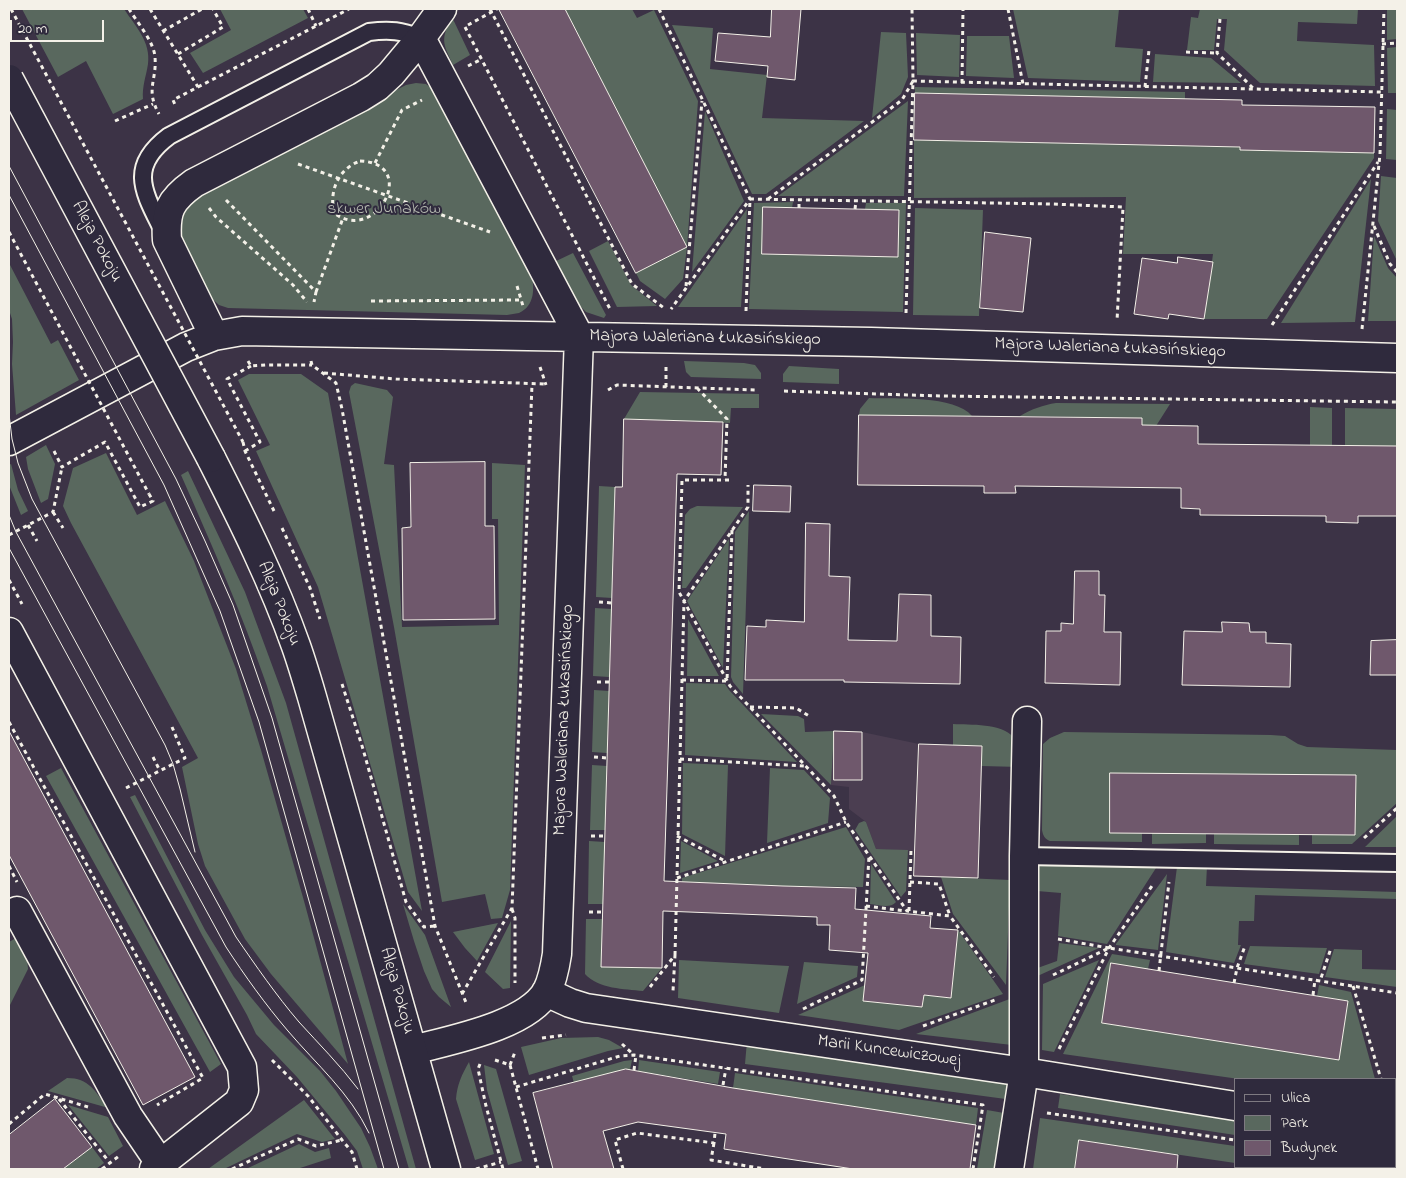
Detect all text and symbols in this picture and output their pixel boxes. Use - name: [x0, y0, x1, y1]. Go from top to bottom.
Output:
- scale bar: [12, 10, 106, 42]
- text: 20 m: [18, 18, 47, 40]
- street label: Aleja Pokoju: [66, 198, 126, 286]
- park label: skwer Junaków: [327, 199, 441, 221]
- street label: Majora Waleriana Łukasińskiego: [589, 326, 821, 352]
- street label: Majora Waleriana Łukasińskiego: [994, 334, 1226, 364]
- street label: Aleja Pokoju: [251, 559, 305, 649]
- street label: Majora Waleriana Łukasińskiego: [550, 604, 580, 836]
- street label: Aleja Pokoju: [373, 945, 419, 1037]
- street label: Marii Kuncewiczowej: [816, 1031, 962, 1073]
- legend: [1234, 1078, 1396, 1168]
- text: Ulica: [1281, 1087, 1310, 1109]
- text: Park: [1281, 1112, 1308, 1134]
- text: Budynek: [1281, 1137, 1337, 1159]

